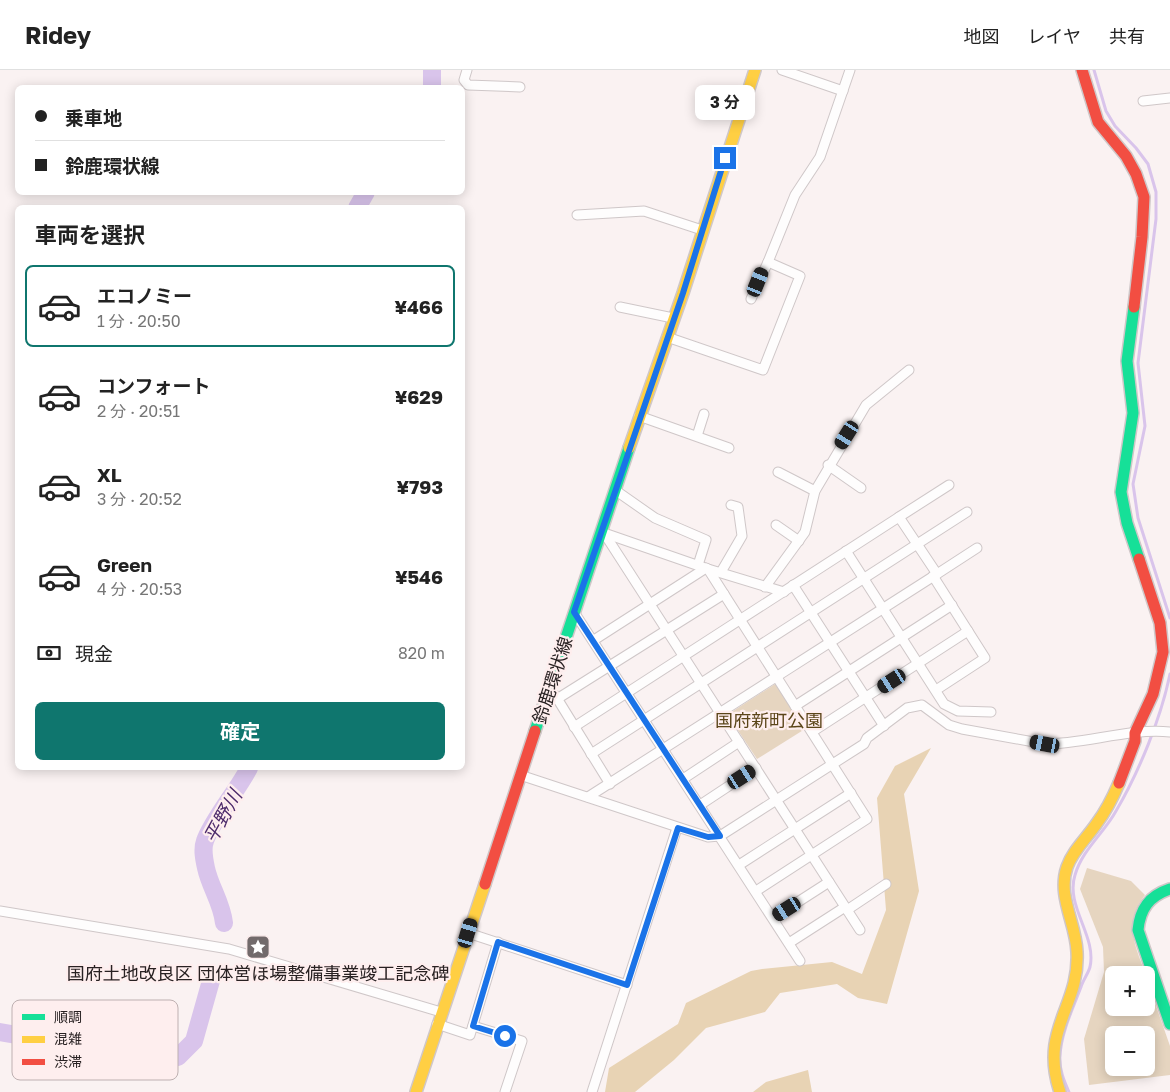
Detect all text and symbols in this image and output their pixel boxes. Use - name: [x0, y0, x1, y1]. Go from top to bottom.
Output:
- text: Ridey: [25, 20, 91, 49]
- text: 地図: [964, 25, 1000, 47]
- text: レイヤ: [1028, 25, 1081, 47]
- text: 共有: [1109, 25, 1145, 47]
- callout: 3 分: [695, 86, 755, 121]
- text: 3 分: [710, 92, 740, 112]
- text: 乗車地: [65, 106, 122, 129]
- route end: [714, 147, 736, 169]
- text: 鈴鹿環状線: [65, 154, 160, 177]
- text: 車両を選択: [35, 221, 145, 248]
- car: [745, 265, 770, 299]
- icon: car: [37, 284, 82, 329]
- text: エコノミー: [97, 284, 192, 307]
- text: ¥466: [394, 295, 443, 318]
- text: 1 分 · 20:50: [97, 311, 181, 331]
- icon: car: [37, 374, 82, 419]
- text: コンフォート: [97, 374, 210, 397]
- text: ¥629: [395, 385, 443, 408]
- text: 2 分 · 20:51: [97, 401, 180, 421]
- car: [832, 418, 861, 452]
- text: XL: [97, 463, 122, 486]
- icon: car: [37, 464, 82, 509]
- text: ¥793: [396, 475, 443, 498]
- text: 3 分 · 20:52: [97, 489, 182, 509]
- text: Green: [97, 553, 152, 576]
- icon: car: [37, 554, 82, 599]
- text: ¥546: [395, 565, 443, 588]
- text: 4 分 · 20:53: [97, 579, 182, 599]
- street label: 鈴鹿環状線: [528, 634, 576, 726]
- icon: cash: [35, 639, 63, 667]
- text: 現金: [75, 642, 113, 665]
- text: 820 m: [398, 643, 445, 663]
- car: [875, 667, 908, 695]
- button: 確定: [35, 702, 445, 760]
- park label: 国府新町公園: [715, 709, 823, 731]
- car: [1028, 734, 1061, 754]
- car: [725, 763, 758, 791]
- water label: 平野川: [198, 784, 247, 847]
- car: [770, 895, 803, 923]
- car: [456, 916, 479, 950]
- place icon: 国府土地改良区 団体営ほ場整備事業竣工記念碑: [245, 934, 271, 960]
- place label: 国府土地改良区 団体営ほ場整備事業竣工記念碑: [67, 962, 449, 984]
- map controls: [1105, 966, 1155, 1076]
- button: +: [1105, 966, 1155, 1016]
- legend: [12, 1000, 178, 1080]
- text: 順調: [54, 1008, 82, 1025]
- route start: [494, 1025, 516, 1047]
- button: −: [1105, 1026, 1155, 1076]
- text: 混雑: [54, 1030, 82, 1047]
- text: 渋滞: [54, 1053, 82, 1070]

